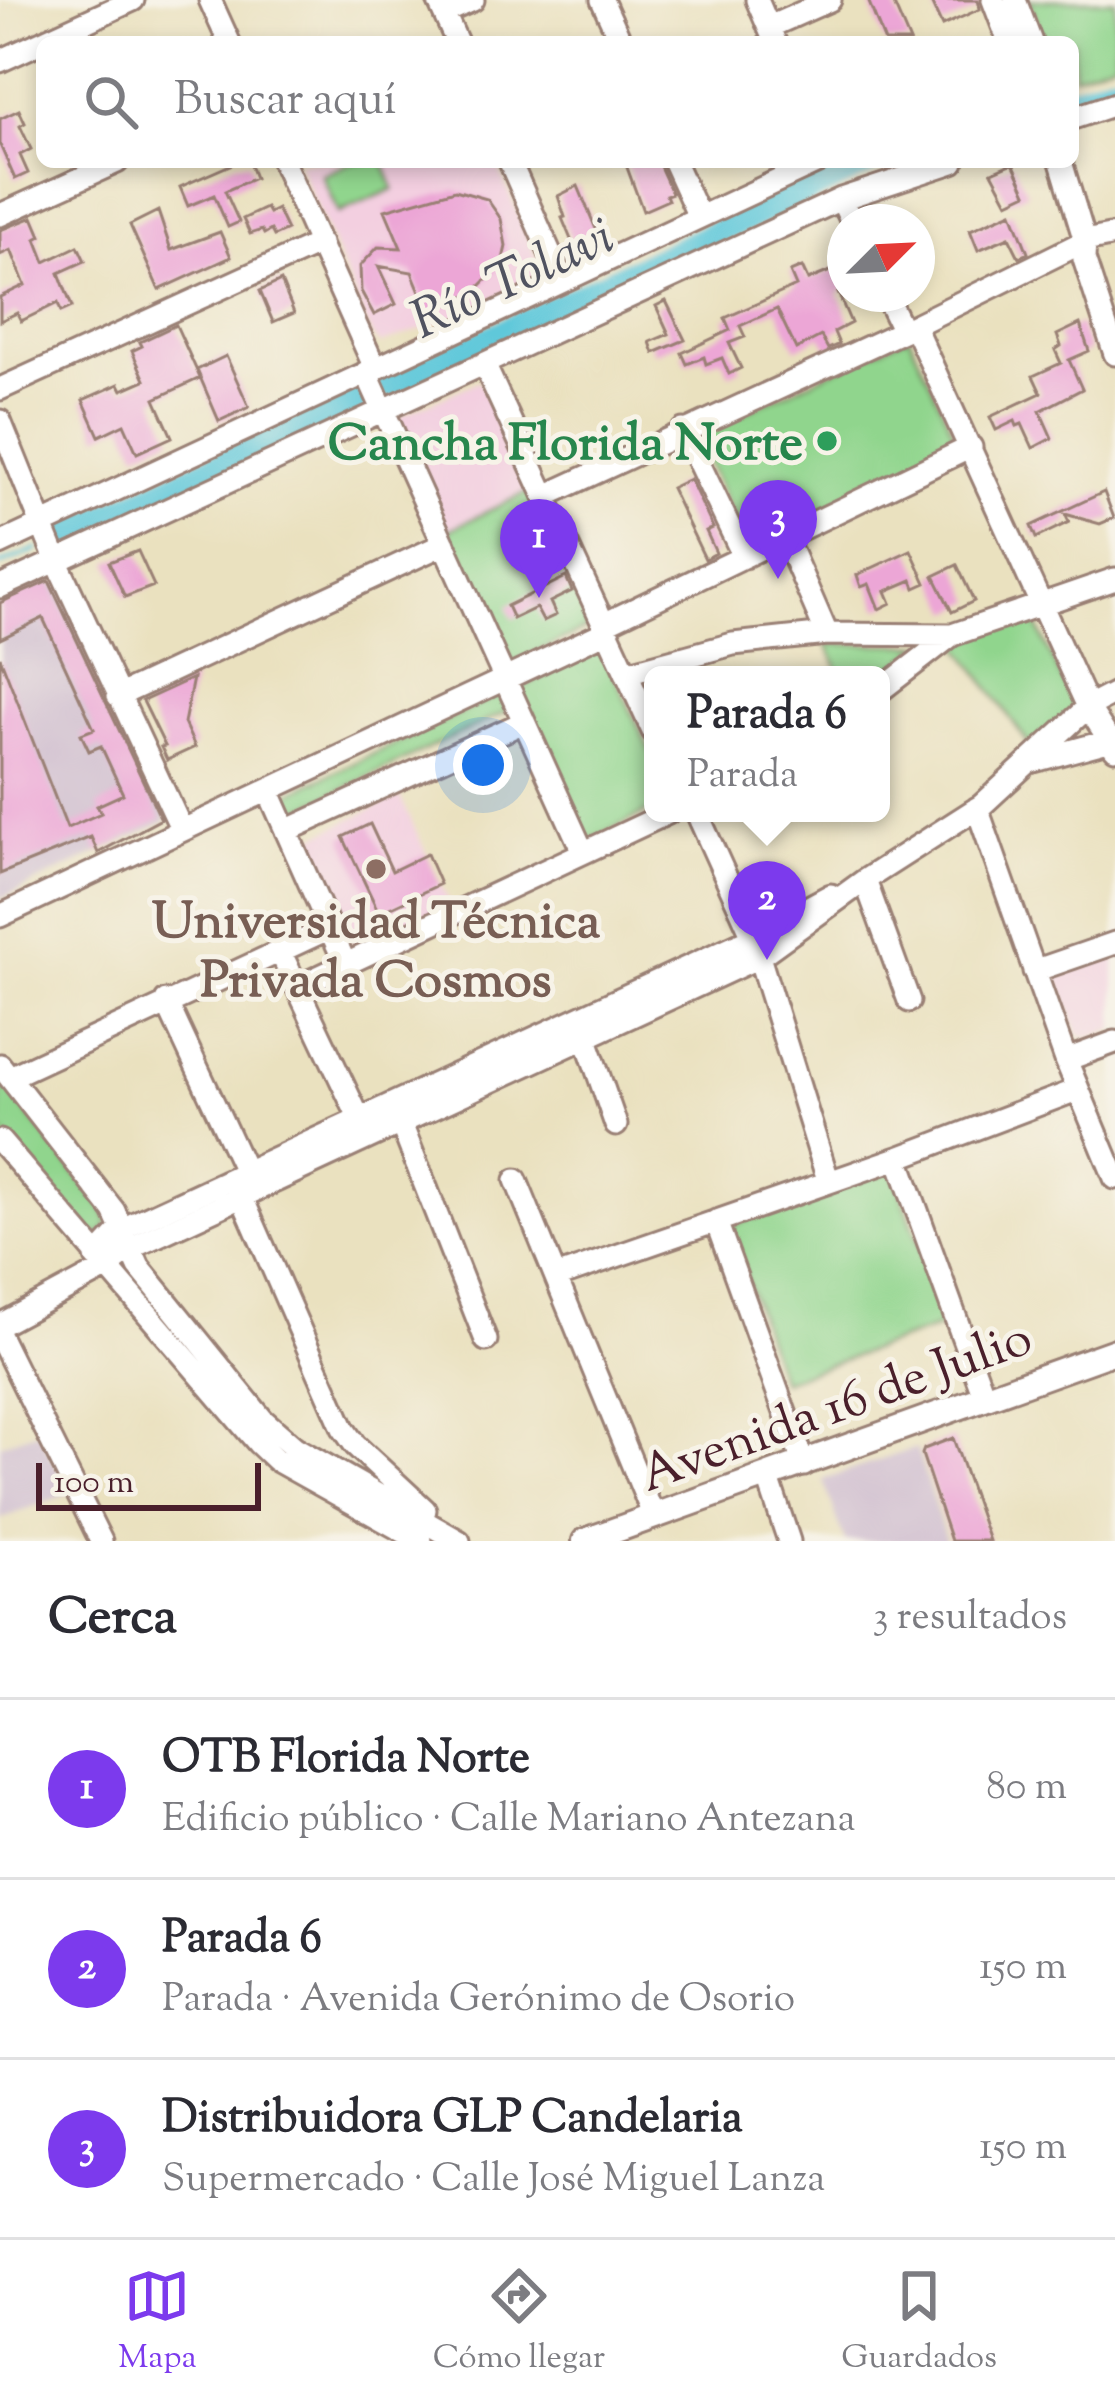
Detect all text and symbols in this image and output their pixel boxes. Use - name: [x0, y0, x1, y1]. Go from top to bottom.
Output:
- search box: [36, 36, 1079, 168]
- icon: search: [78, 69, 144, 135]
- text: Buscar aquí: [174, 70, 396, 135]
- water label: Río Tolavi: [399, 200, 628, 362]
- north arrow: [827, 204, 935, 312]
- place label: Cancha Florida Norte: [328, 410, 803, 483]
- marker: Cancha Florida Norte: [814, 428, 840, 454]
- pin: 3: [739, 480, 817, 579]
- pin: 1: [500, 499, 578, 598]
- popup: [644, 666, 890, 822]
- text: Parada 6: [687, 684, 847, 749]
- your location: [453, 735, 513, 795]
- text: Parada: [687, 749, 798, 805]
- marker: Universidad Técnica Privada Cosmos: [363, 856, 389, 882]
- pin: 2: [728, 861, 806, 960]
- place label: Universidad Técnica Privada Cosmos: [152, 888, 601, 1020]
- street label: Avenida 16 de Julio: [631, 1304, 1043, 1514]
- scale bar: [36, 1457, 261, 1510]
- text: 100 m: [54, 1460, 134, 1508]
- text: Cerca: [48, 1583, 177, 1656]
- text: 3 resultados: [873, 1591, 1067, 1647]
- text: OTB Florida Norte: [162, 1728, 530, 1793]
- text: 1: [80, 1761, 94, 1817]
- text: 80 m: [986, 1761, 1067, 1817]
- text: Edificio público · Calle Mariano Antezana: [162, 1793, 856, 1849]
- text: Parada 6: [162, 1908, 322, 1973]
- text: 2: [78, 1941, 96, 1997]
- text: 150 m: [979, 1941, 1067, 1997]
- text: Parada · Avenida Gerónimo de Osorio: [162, 1973, 795, 2029]
- text: Distribuidora GLP Candelaria: [162, 2088, 743, 2153]
- text: 3: [79, 2121, 95, 2177]
- text: 150 m: [979, 2121, 1067, 2177]
- text: Supermercado · Calle José Miguel Lanza: [162, 2153, 825, 2209]
- tab: Mapa: [118, 2263, 197, 2383]
- tab: Cómo llegar: [433, 2263, 605, 2383]
- tab: Guardados: [841, 2263, 997, 2383]

